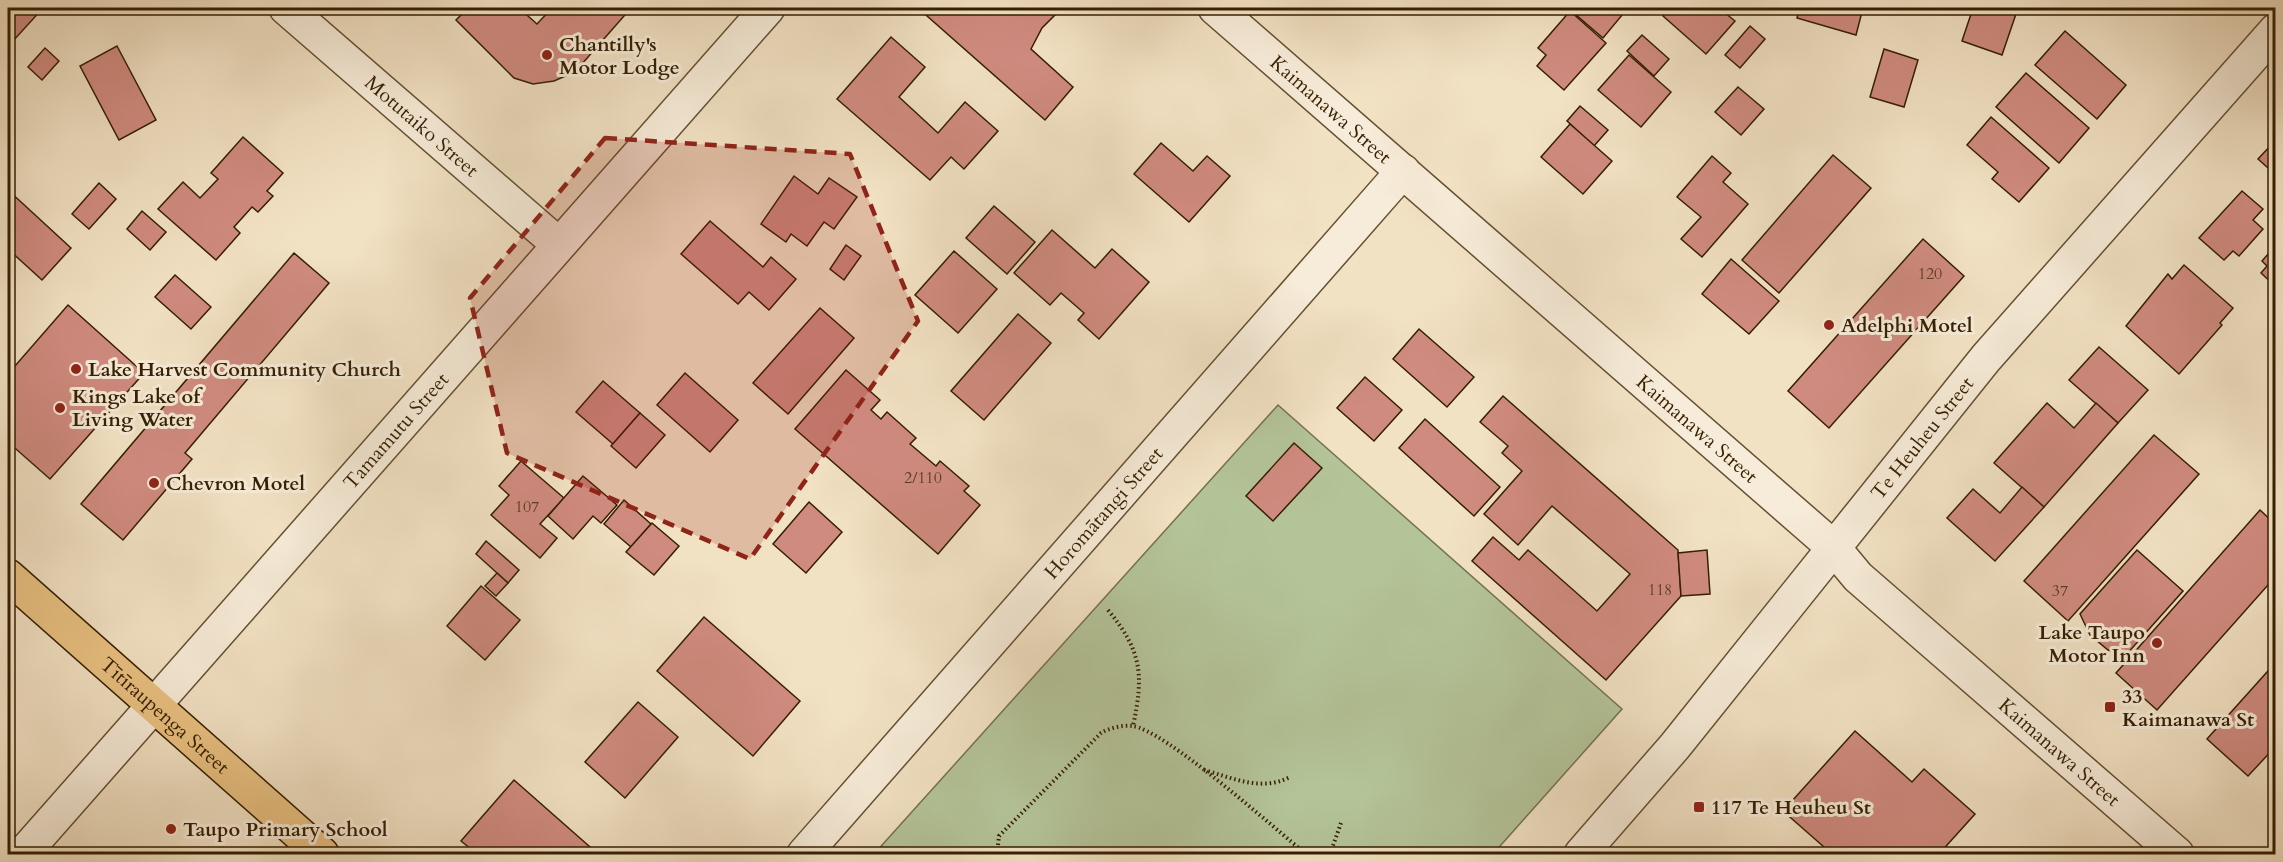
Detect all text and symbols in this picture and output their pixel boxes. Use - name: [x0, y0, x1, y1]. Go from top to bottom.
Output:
- place label: Chantilly's Motor Lodge: [559, 31, 680, 81]
- marker: Chantilly's Motor Lodge: [540, 48, 554, 62]
- street label: Kaimanawa Street: [1265, 49, 1398, 170]
- street label: Motutaiko Street: [359, 69, 485, 183]
- house number: 120: [1918, 263, 1942, 285]
- place label: Adelphi Motel: [1841, 312, 1973, 339]
- marker: Adelphi Motel: [1822, 318, 1836, 332]
- place label: Lake Harvest Community Church: [88, 356, 402, 383]
- marker: Lake Harvest Community Church: [69, 362, 83, 376]
- street label: Tamamutu Street: [337, 366, 455, 495]
- street label: Kaimanawa Street: [1631, 368, 1764, 490]
- street label: Te Heuheu Street: [1864, 370, 1980, 505]
- place label: Kings Lake of Living Water: [72, 383, 203, 433]
- marker: Kings Lake of Living Water: [53, 401, 67, 415]
- street label: Horomātangi Street: [1038, 440, 1169, 585]
- house number: 2/110: [904, 467, 942, 489]
- place label: Chevron Motel: [166, 470, 305, 497]
- marker: Chevron Motel: [147, 476, 161, 490]
- house number: 107: [515, 496, 539, 518]
- house number: 118: [1648, 579, 1672, 601]
- house number: 37: [2052, 580, 2068, 602]
- place label: Lake Taupo Motor Inn: [2038, 619, 2145, 669]
- marker: Lake Taupo Motor Inn: [2150, 636, 2164, 650]
- street label: Tītīraupenga Street: [95, 651, 236, 780]
- place label: 33 Kaimanawa St: [2122, 683, 2254, 733]
- street label: Kaimanawa Street: [1993, 692, 2127, 813]
- marker: 33 Kaimanawa St: [2103, 700, 2117, 714]
- place label: 117 Te Heuheu St: [1711, 794, 1871, 821]
- marker: 117 Te Heuheu St: [1692, 800, 1706, 814]
- place label: Taupo Primary School: [183, 816, 388, 843]
- marker: Taupo Primary School: [164, 822, 178, 836]

